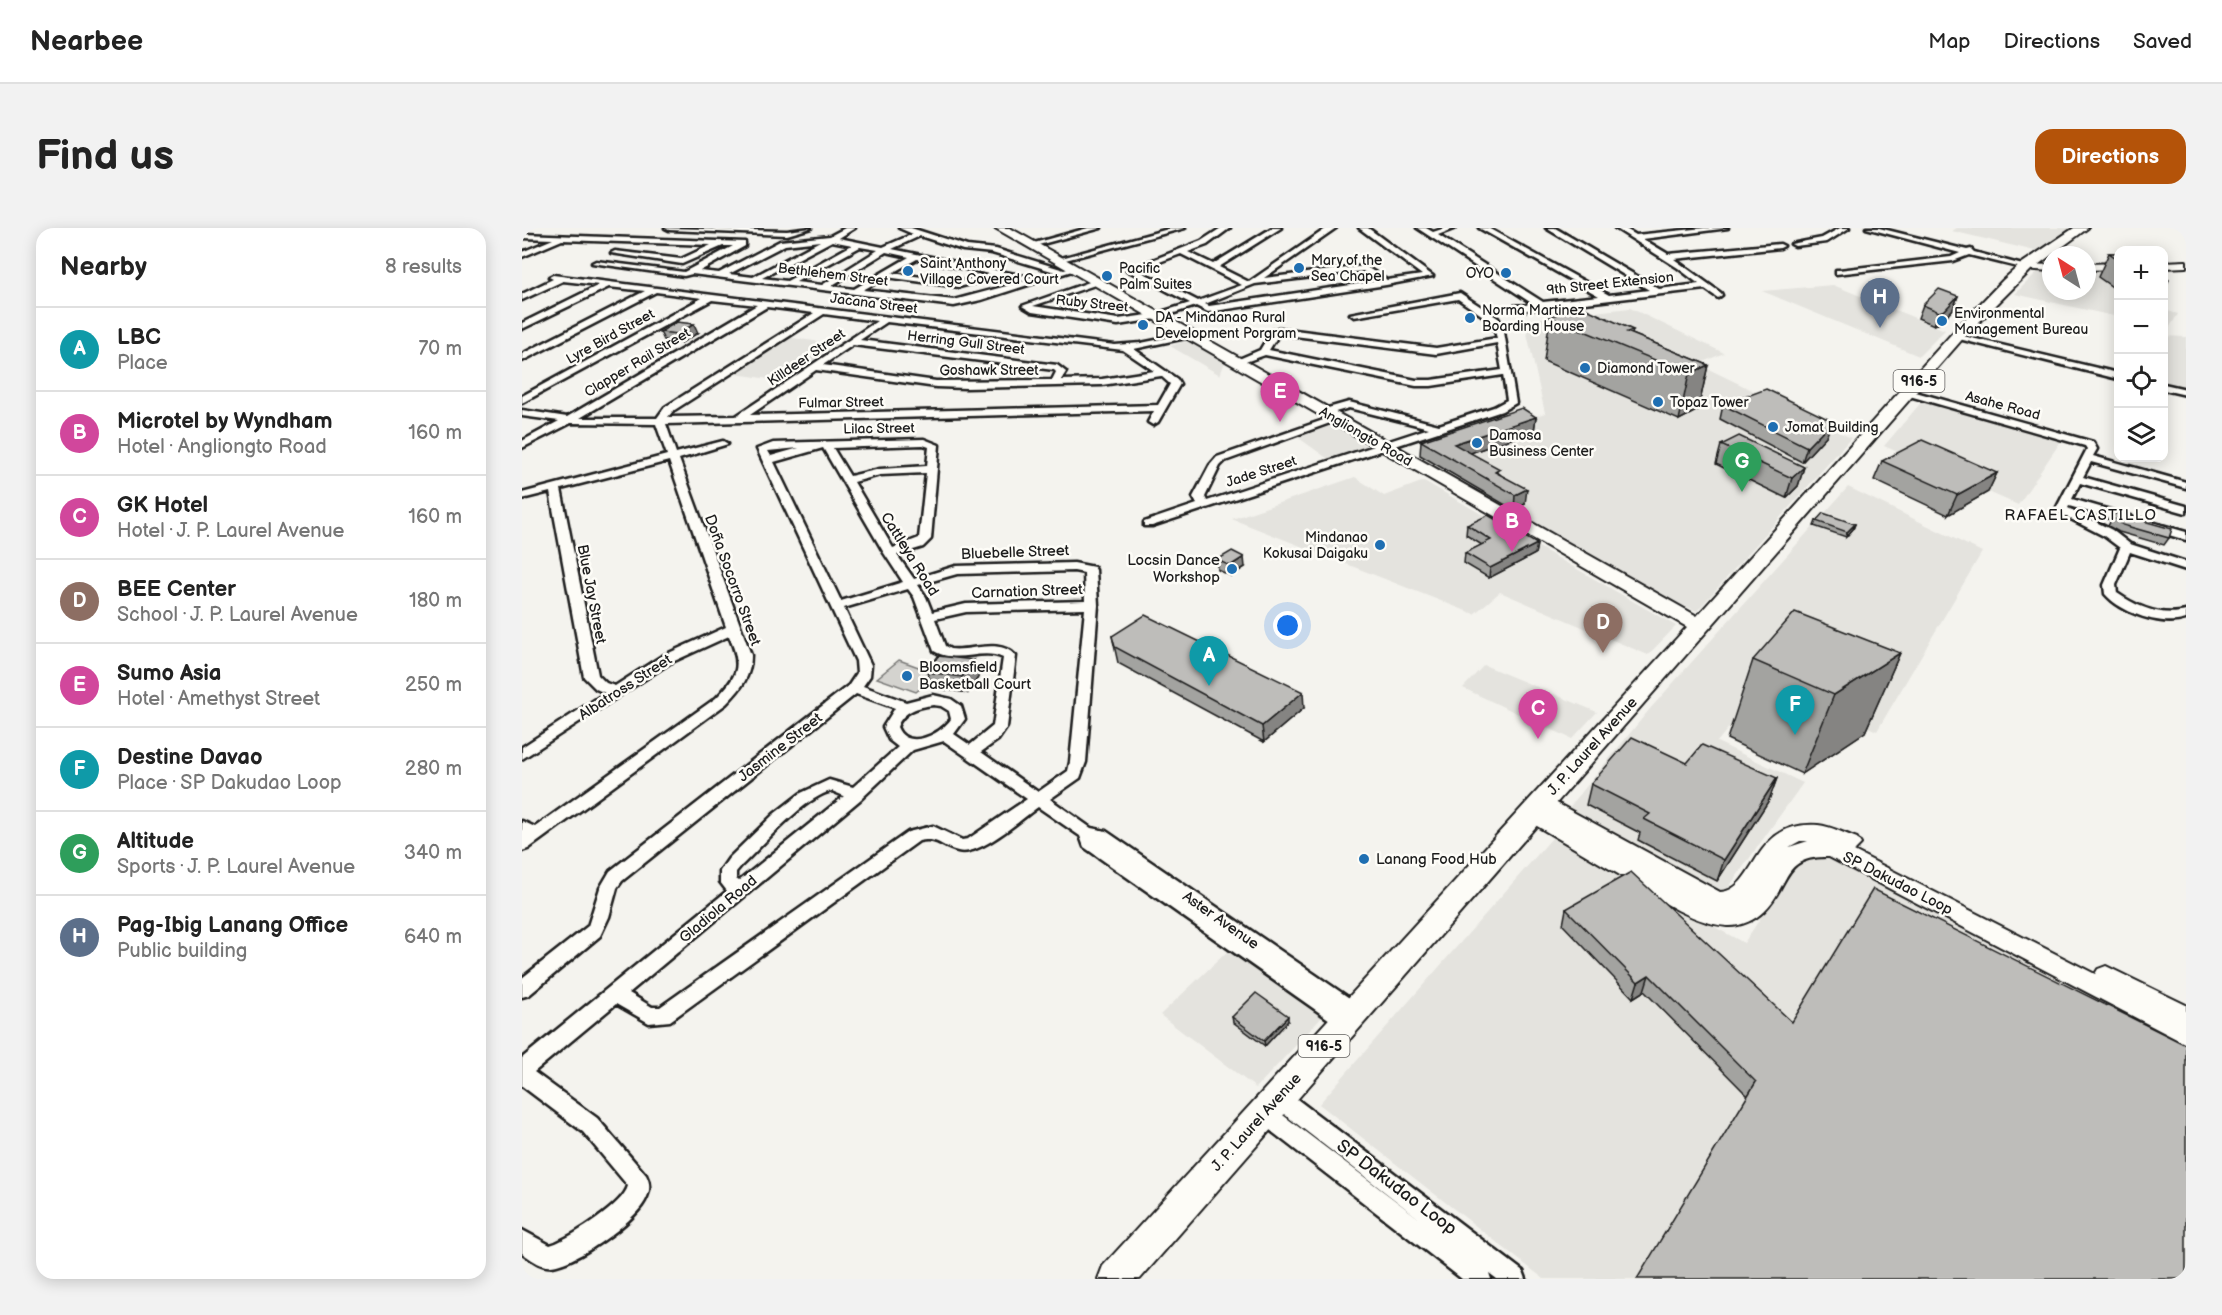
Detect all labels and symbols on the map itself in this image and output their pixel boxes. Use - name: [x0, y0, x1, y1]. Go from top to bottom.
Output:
- north arrow: [2042, 246, 2096, 300]
- place label: Mary of the Sea Chapel: [1311, 252, 1385, 285]
- place label: Saint Anthony Village Covered Court: [920, 255, 1060, 288]
- street label: Bethlehem Street: [777, 259, 890, 290]
- place label: Pacific Palm Suites: [1119, 260, 1192, 293]
- marker: Mary of the Sea Chapel: [1292, 261, 1306, 275]
- marker: Saint Anthony Village Covered Court: [901, 264, 915, 278]
- place label: OYO: [1466, 265, 1494, 282]
- marker: OYO: [1499, 266, 1513, 280]
- street label: 9th Street Extension: [1546, 268, 1675, 299]
- marker: Pacific Palm Suites: [1100, 269, 1114, 283]
- pin: H: [1860, 279, 1900, 328]
- street label: Jacana Street: [829, 290, 919, 317]
- street label: Ruby Street: [1055, 291, 1130, 316]
- place label: Norma Martinez Boarding House: [1482, 302, 1585, 335]
- street label: Lyre Bird Street: [563, 305, 658, 368]
- place label: Environmental Management Bureau: [1954, 305, 2088, 338]
- place label: DA - Mindanao Rural Development Porgram: [1155, 309, 1296, 342]
- marker: Norma Martinez Boarding House: [1463, 311, 1477, 325]
- marker: Environmental Management Bureau: [1935, 314, 1949, 328]
- marker: DA - Mindanao Rural Development Porgram: [1136, 318, 1150, 332]
- street label: Clapper Rail Street: [581, 324, 694, 401]
- street label: Killdeer Street: [764, 325, 849, 390]
- street label: Herring Gull Street: [906, 327, 1026, 358]
- place label: Diamond Tower: [1597, 360, 1696, 377]
- marker: Diamond Tower: [1578, 361, 1592, 375]
- street label: Goshawk Street: [939, 362, 1039, 379]
- road number: 916-5: [1894, 370, 1944, 392]
- pin: E: [1260, 372, 1299, 422]
- street label: Asahe Road: [1964, 387, 2042, 424]
- street label: Fulmar Street: [798, 393, 885, 412]
- place label: Topaz Tower: [1670, 394, 1749, 411]
- marker: Topaz Tower: [1651, 395, 1665, 409]
- street label: Angliongto Road: [1316, 403, 1415, 470]
- street label: Lilac Street: [843, 419, 916, 438]
- place label: Jomat Building: [1785, 419, 1879, 436]
- marker: Jomat Building: [1766, 420, 1780, 434]
- place label: Damosa Business Center: [1489, 427, 1595, 460]
- marker: Damosa Business Center: [1470, 436, 1484, 450]
- pin: G: [1722, 442, 1762, 492]
- street label: Jade Street: [1224, 452, 1299, 491]
- pin: B: [1492, 502, 1532, 552]
- district label: RAFAEL CASTILLO: [2005, 506, 2157, 525]
- street label: Cattleya Road: [876, 509, 943, 600]
- street label: Doña Socorro Street: [700, 512, 765, 649]
- place label: Mindanao Kokusai Daigaku: [1263, 529, 1368, 562]
- marker: Mindanao Kokusai Daigaku: [1373, 538, 1387, 552]
- street label: Bluebelle Street: [960, 541, 1070, 564]
- street label: Blue Jay Street: [573, 543, 611, 646]
- place label: Locsin Dance Workshop: [1127, 551, 1220, 587]
- marker: Locsin Dance Workshop: [1225, 562, 1239, 576]
- street label: Carnation Street: [971, 580, 1083, 603]
- pin: D: [1584, 604, 1622, 653]
- your location: [1273, 611, 1302, 640]
- pin: A: [1190, 636, 1228, 686]
- street label: Albatross Street: [575, 650, 676, 725]
- place label: Bloomsfield Basketball Court: [919, 658, 1031, 694]
- marker: Bloomsfield Basketball Court: [900, 669, 914, 683]
- pin: F: [1776, 686, 1814, 735]
- pin: C: [1518, 690, 1558, 739]
- street label: J. P. Laurel Avenue: [1543, 693, 1642, 799]
- street label: Jasmine Street: [734, 708, 827, 786]
- street label: SP Dakudao Loop: [1840, 848, 1956, 920]
- place label: Lanang Food Hub: [1376, 850, 1497, 869]
- marker: Lanang Food Hub: [1357, 852, 1371, 866]
- street label: Gladiola Road: [676, 871, 761, 947]
- street label: Aster Avenue: [1179, 887, 1263, 954]
- road number: 916-5: [1298, 1035, 1350, 1057]
- street label: J. P. Laurel Avenue: [1207, 1069, 1306, 1175]
- street label: SP Dakudao Loop: [1332, 1135, 1461, 1239]

